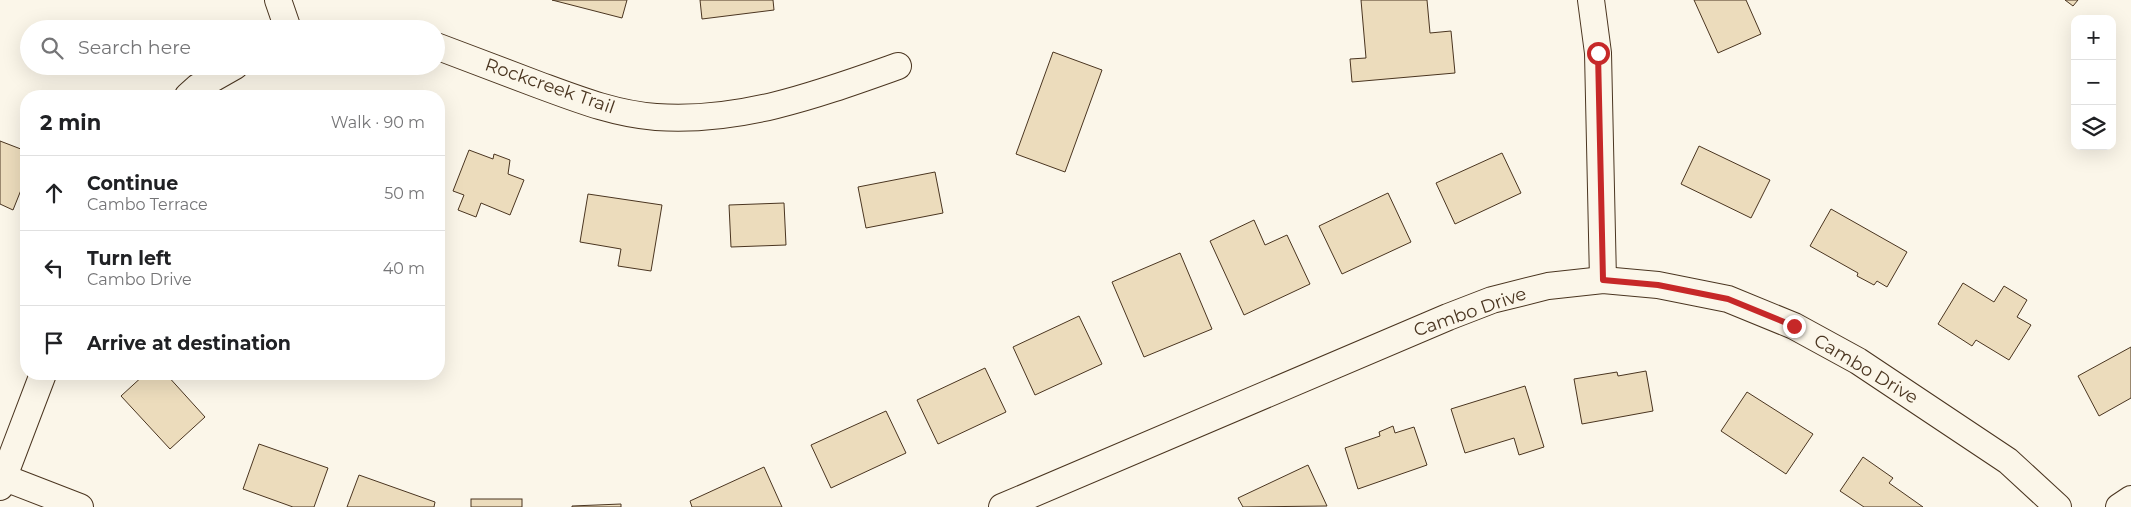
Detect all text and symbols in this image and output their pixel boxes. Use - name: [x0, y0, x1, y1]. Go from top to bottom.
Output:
- map controls: [2071, 15, 2116, 150]
- button: +: [2071, 15, 2116, 60]
- search box: [20, 20, 445, 75]
- icon: search: [38, 34, 66, 62]
- text: Search here: [78, 36, 191, 59]
- route start: [1587, 42, 1610, 65]
- street label: Rockcreek Trail: [482, 53, 618, 119]
- button: −: [2071, 60, 2116, 105]
- button: layers: [2071, 105, 2116, 150]
- text: 2 min: [40, 110, 101, 135]
- text: Walk · 90 m: [331, 113, 425, 132]
- text: Continue: [87, 172, 178, 195]
- icon: ahead: [40, 179, 68, 207]
- text: 50 m: [384, 184, 425, 203]
- text: Cambo Terrace: [87, 195, 208, 214]
- text: Turn left: [87, 247, 172, 270]
- icon: left: [40, 254, 68, 282]
- text: 40 m: [383, 259, 425, 278]
- text: Cambo Drive: [87, 270, 192, 289]
- street label: Cambo Drive: [1411, 282, 1529, 342]
- route end: [1783, 315, 1806, 338]
- icon: arrive: [40, 329, 68, 357]
- street label: Cambo Drive: [1810, 329, 1922, 409]
- text: Arrive at destination: [87, 332, 291, 355]

